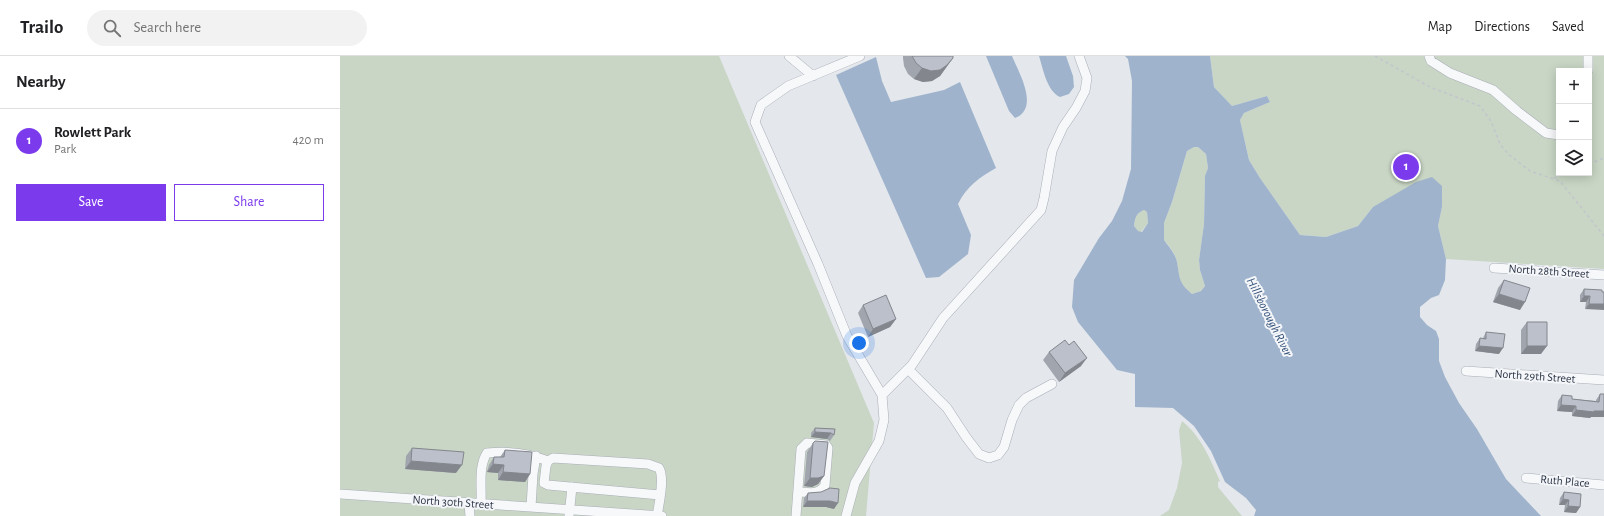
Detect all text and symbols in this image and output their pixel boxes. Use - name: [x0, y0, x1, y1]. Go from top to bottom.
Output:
- search box: [87, 10, 367, 46]
- icon: search: [101, 17, 123, 39]
- text: Trailo: [20, 18, 63, 37]
- text: Search here: [133, 20, 201, 35]
- text: Map: [1428, 20, 1452, 34]
- text: Directions: [1474, 20, 1530, 34]
- text: Saved: [1552, 20, 1584, 34]
- map controls: [1556, 68, 1592, 176]
- button: +: [1556, 68, 1592, 104]
- text: Nearby: [16, 73, 66, 90]
- button: −: [1556, 104, 1592, 140]
- text: Rowlett Park: [54, 125, 131, 140]
- text: 1: [27, 134, 31, 147]
- text: 420 m: [292, 134, 324, 147]
- button: layers: [1556, 140, 1592, 176]
- text: Park: [54, 143, 76, 156]
- pin: 1: [1393, 152, 1419, 182]
- button: Save: [16, 184, 166, 221]
- button: Share: [174, 184, 324, 221]
- street label: North 28th Street: [1508, 262, 1590, 280]
- water label: Hillsborough River: [1244, 276, 1295, 359]
- your location: [849, 333, 869, 353]
- street label: North 29th Street: [1494, 367, 1576, 385]
- street label: Ruth Place: [1540, 473, 1590, 489]
- street label: North 30th Street: [412, 493, 494, 511]

